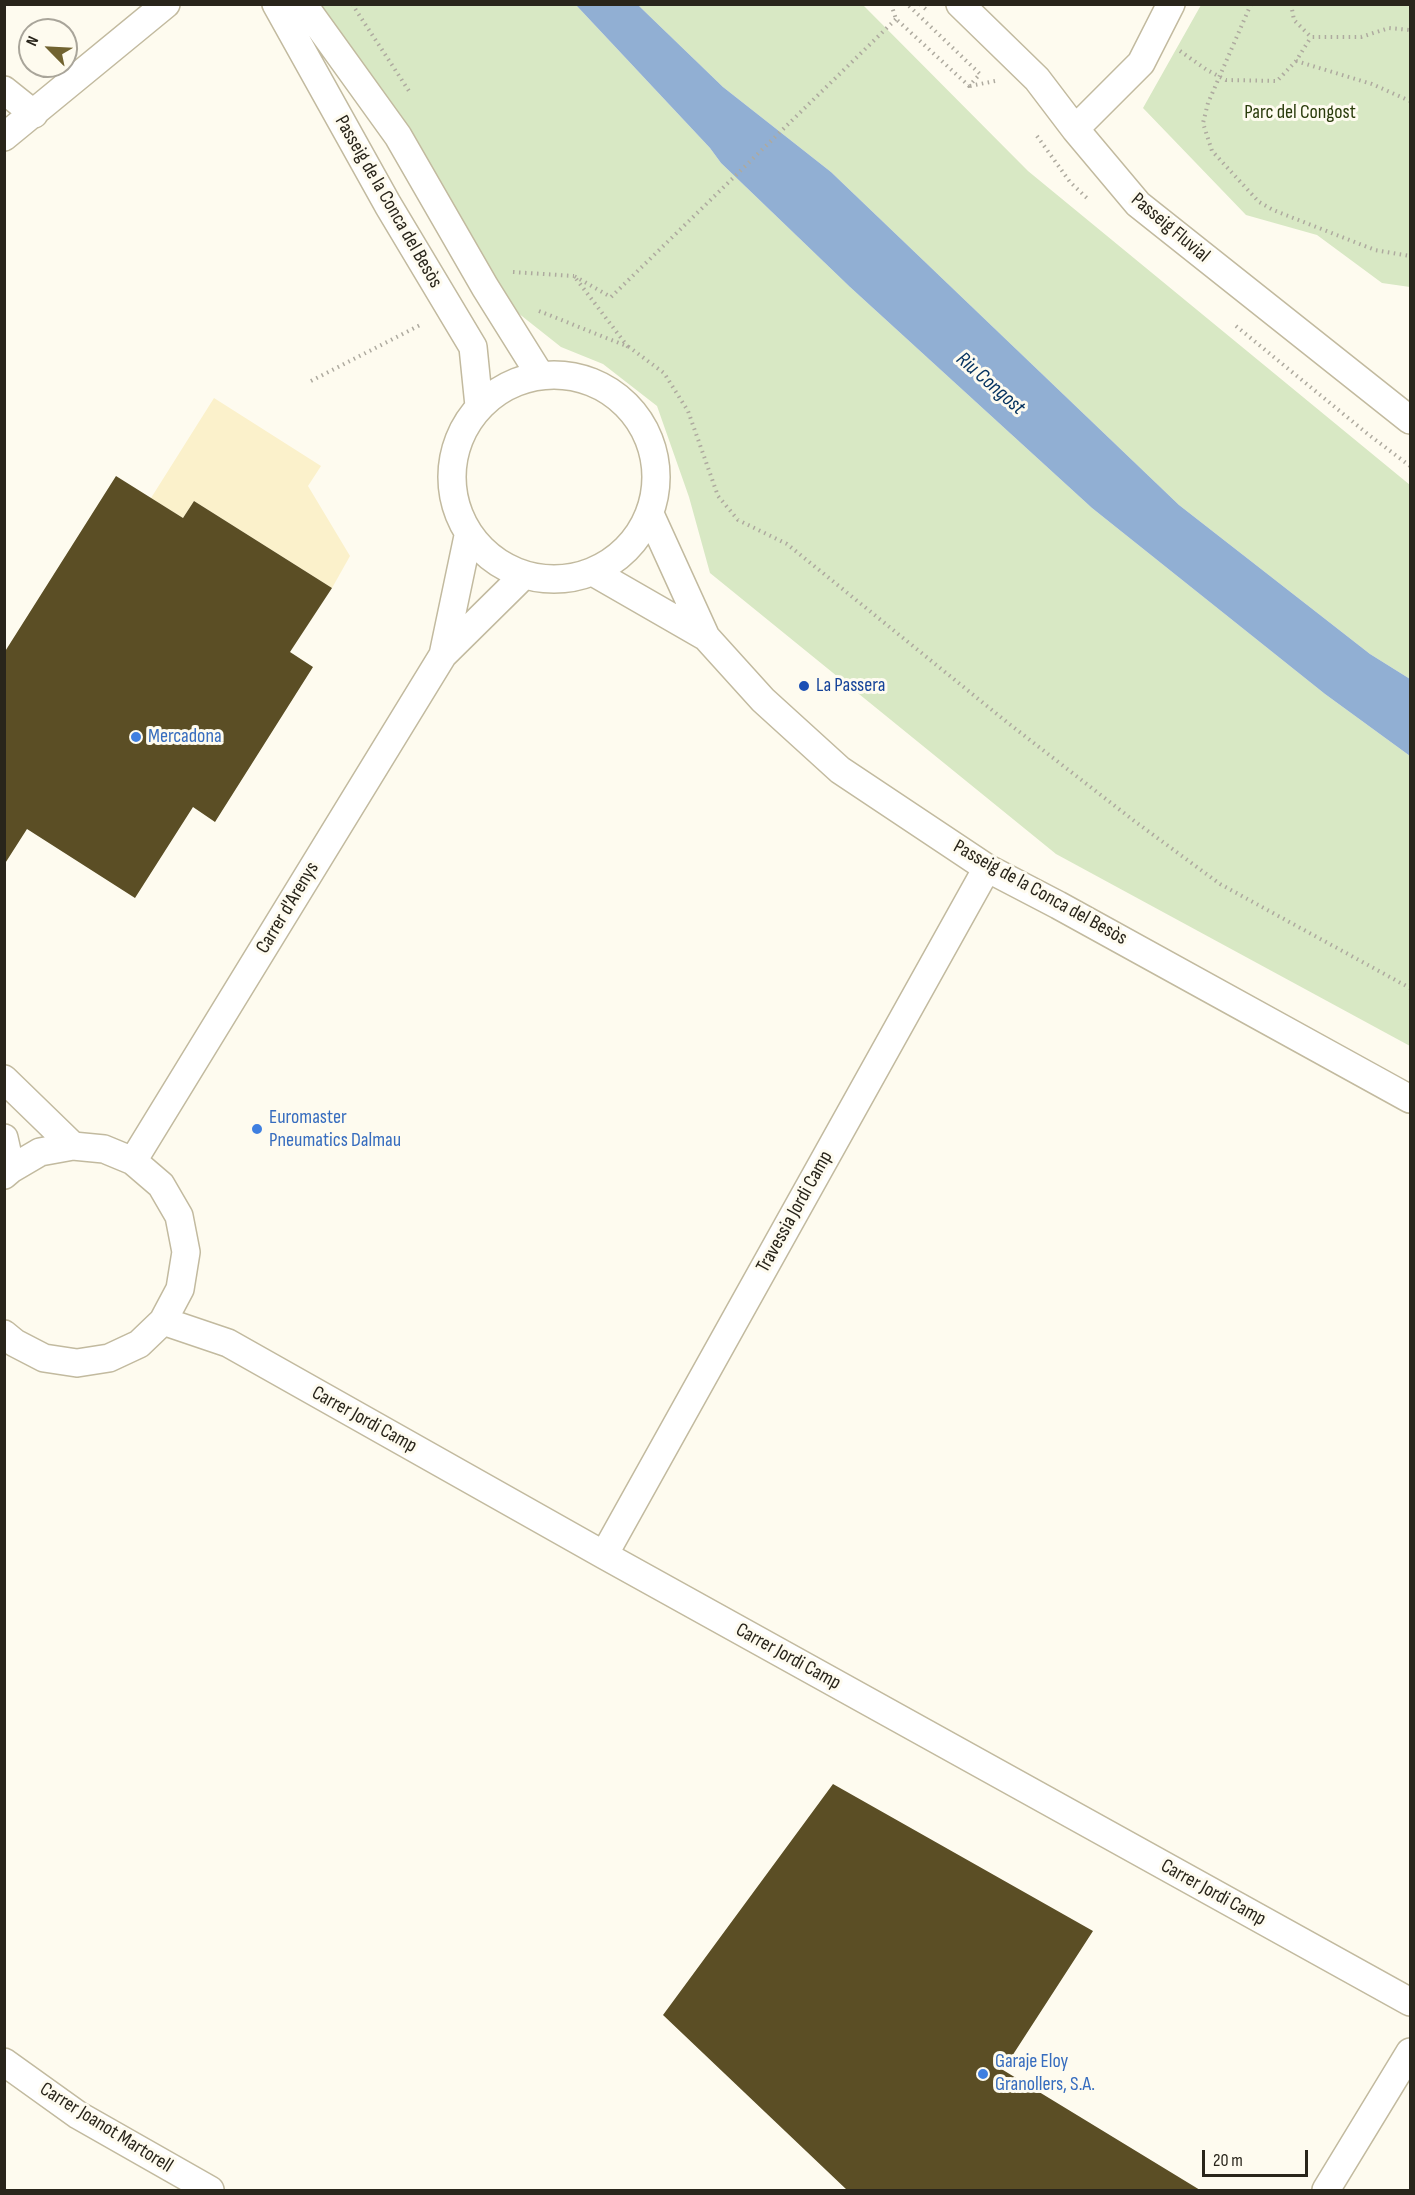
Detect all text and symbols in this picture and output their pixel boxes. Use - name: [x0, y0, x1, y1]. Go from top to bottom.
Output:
- north arrow: [18, 18, 78, 78]
- text: N: [23, 34, 43, 49]
- park label: Parc del Congost: [1244, 101, 1356, 125]
- street label: Passeig de la Conca del Besòs: [329, 112, 447, 292]
- street label: Passeig Fluvial: [1126, 188, 1214, 268]
- water label: Riu Congost: [950, 347, 1030, 421]
- place label: La Passera: [816, 674, 885, 698]
- marker: La Passera: [797, 679, 811, 693]
- place label: Mercadona: [148, 725, 222, 749]
- marker: Mercadona: [129, 730, 143, 744]
- street label: Passeig de la Conca del Besòs: [949, 835, 1131, 951]
- street label: Carrer d'Arenys: [251, 858, 325, 958]
- place label: Euromaster Pneumatics Dalmau: [269, 1106, 401, 1153]
- marker: Euromaster Pneumatics Dalmau: [250, 1122, 264, 1136]
- street label: Travessia Jordi Camp: [752, 1147, 838, 1277]
- street label: Carrer Jordi Camp: [307, 1381, 421, 1459]
- street label: Carrer Jordi Camp: [731, 1618, 845, 1696]
- street label: Carrer Jordi Camp: [1156, 1854, 1270, 1932]
- place label: Garaje Eloy Granollers, S.A.: [995, 2050, 1095, 2097]
- marker: Garaje Eloy Granollers, S.A.: [976, 2067, 990, 2081]
- street label: Carrer Joanot Martorell: [35, 2078, 177, 2178]
- scale bar: [1205, 2138, 1312, 2176]
- text: 20 m: [1213, 2150, 1243, 2171]

